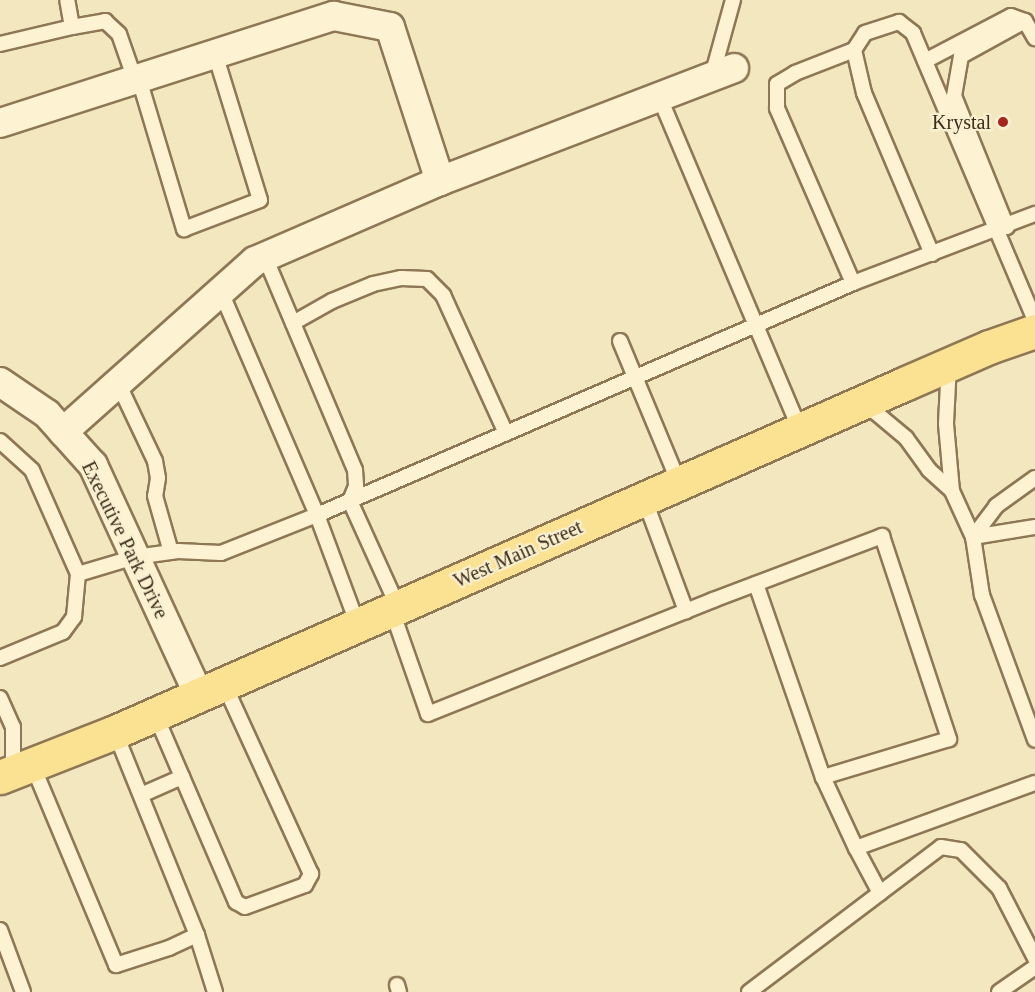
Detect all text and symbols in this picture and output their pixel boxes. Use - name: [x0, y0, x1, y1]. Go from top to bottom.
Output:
- place label: Krystal: [932, 110, 991, 134]
- marker: Krystal: [996, 115, 1010, 129]
- street label: Executive Park Drive: [76, 457, 174, 623]
- street label: West Main Street: [450, 515, 586, 593]

